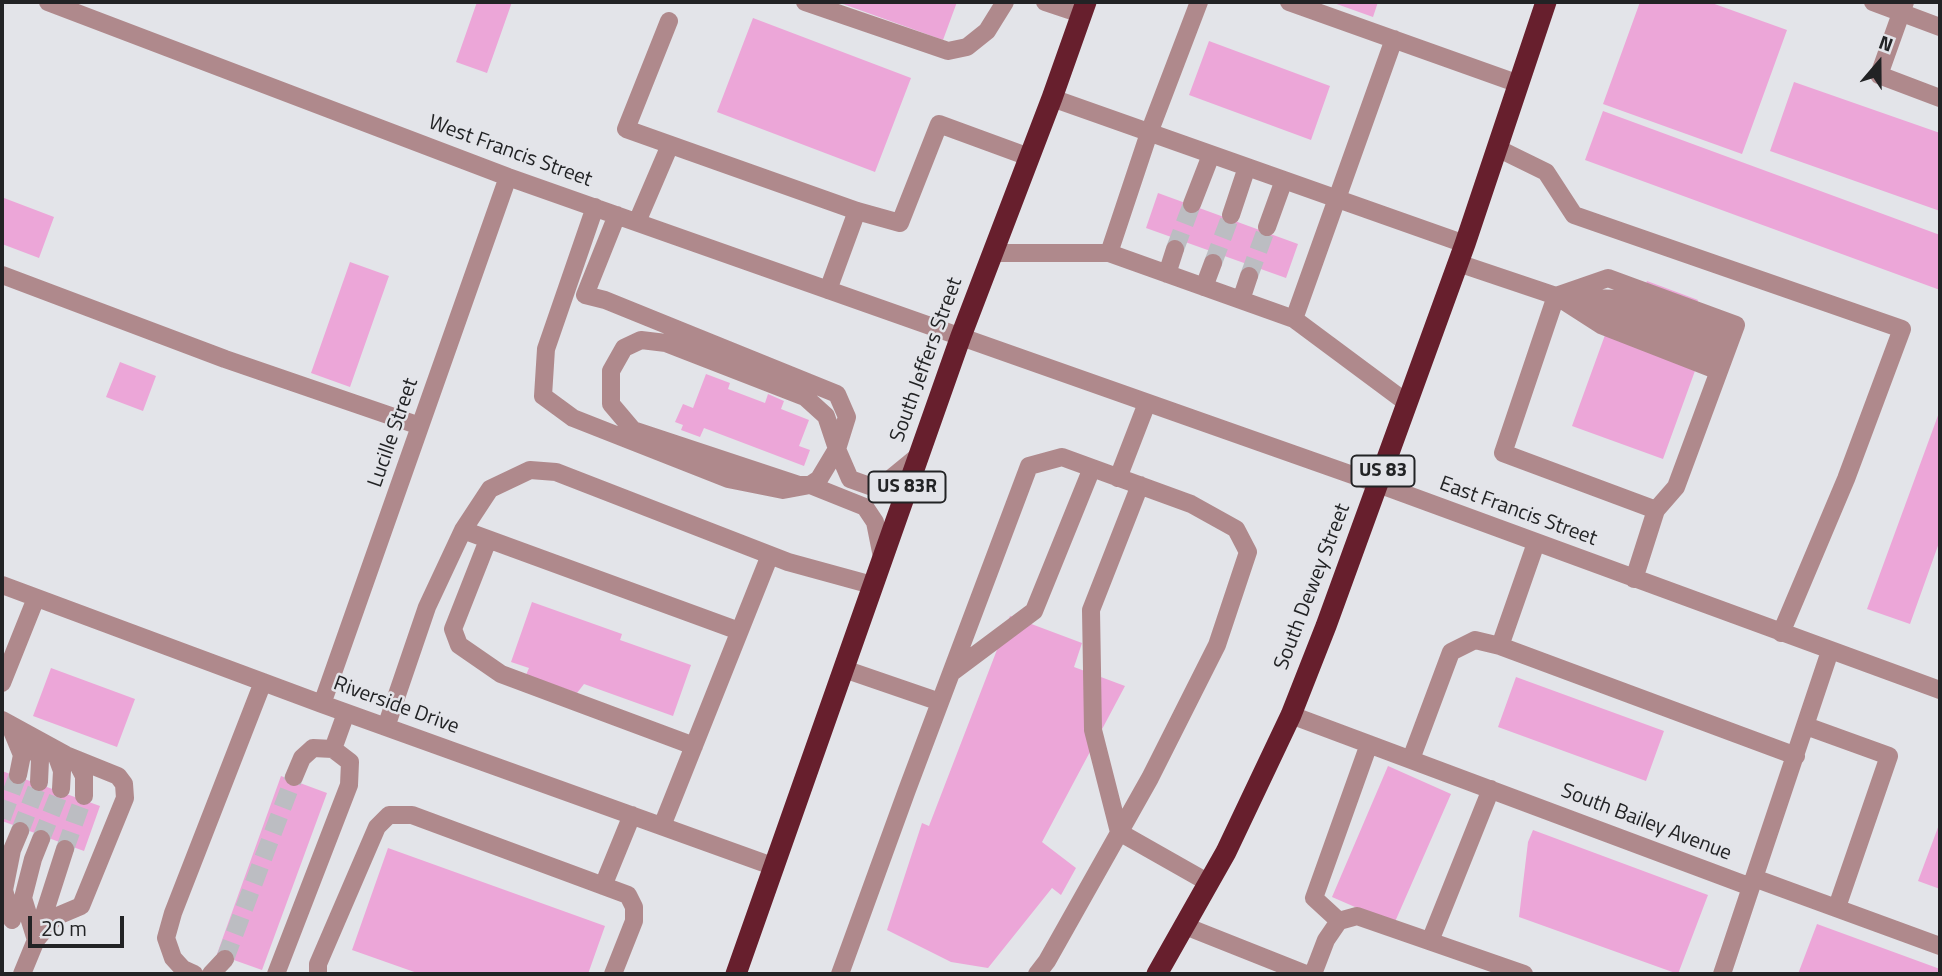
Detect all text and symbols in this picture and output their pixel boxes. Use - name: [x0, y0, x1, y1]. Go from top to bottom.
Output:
- text: N: [1875, 27, 1897, 59]
- north arrow: [1844, 28, 1914, 98]
- street label: West Francis Street: [425, 111, 595, 193]
- street label: South Jeffers Street: [885, 274, 969, 446]
- street label: Lucille Street: [364, 375, 424, 491]
- road number: US 83: [1352, 456, 1414, 486]
- road number: US 83R: [869, 472, 946, 502]
- street label: East Francis Street: [1436, 472, 1600, 552]
- street label: South Dewey Street: [1270, 500, 1356, 674]
- street label: Riverside Drive: [330, 672, 462, 740]
- street label: South Bailey Avenue: [1557, 779, 1735, 867]
- scale bar: [32, 902, 128, 946]
- text: 20 m: [41, 912, 87, 944]

